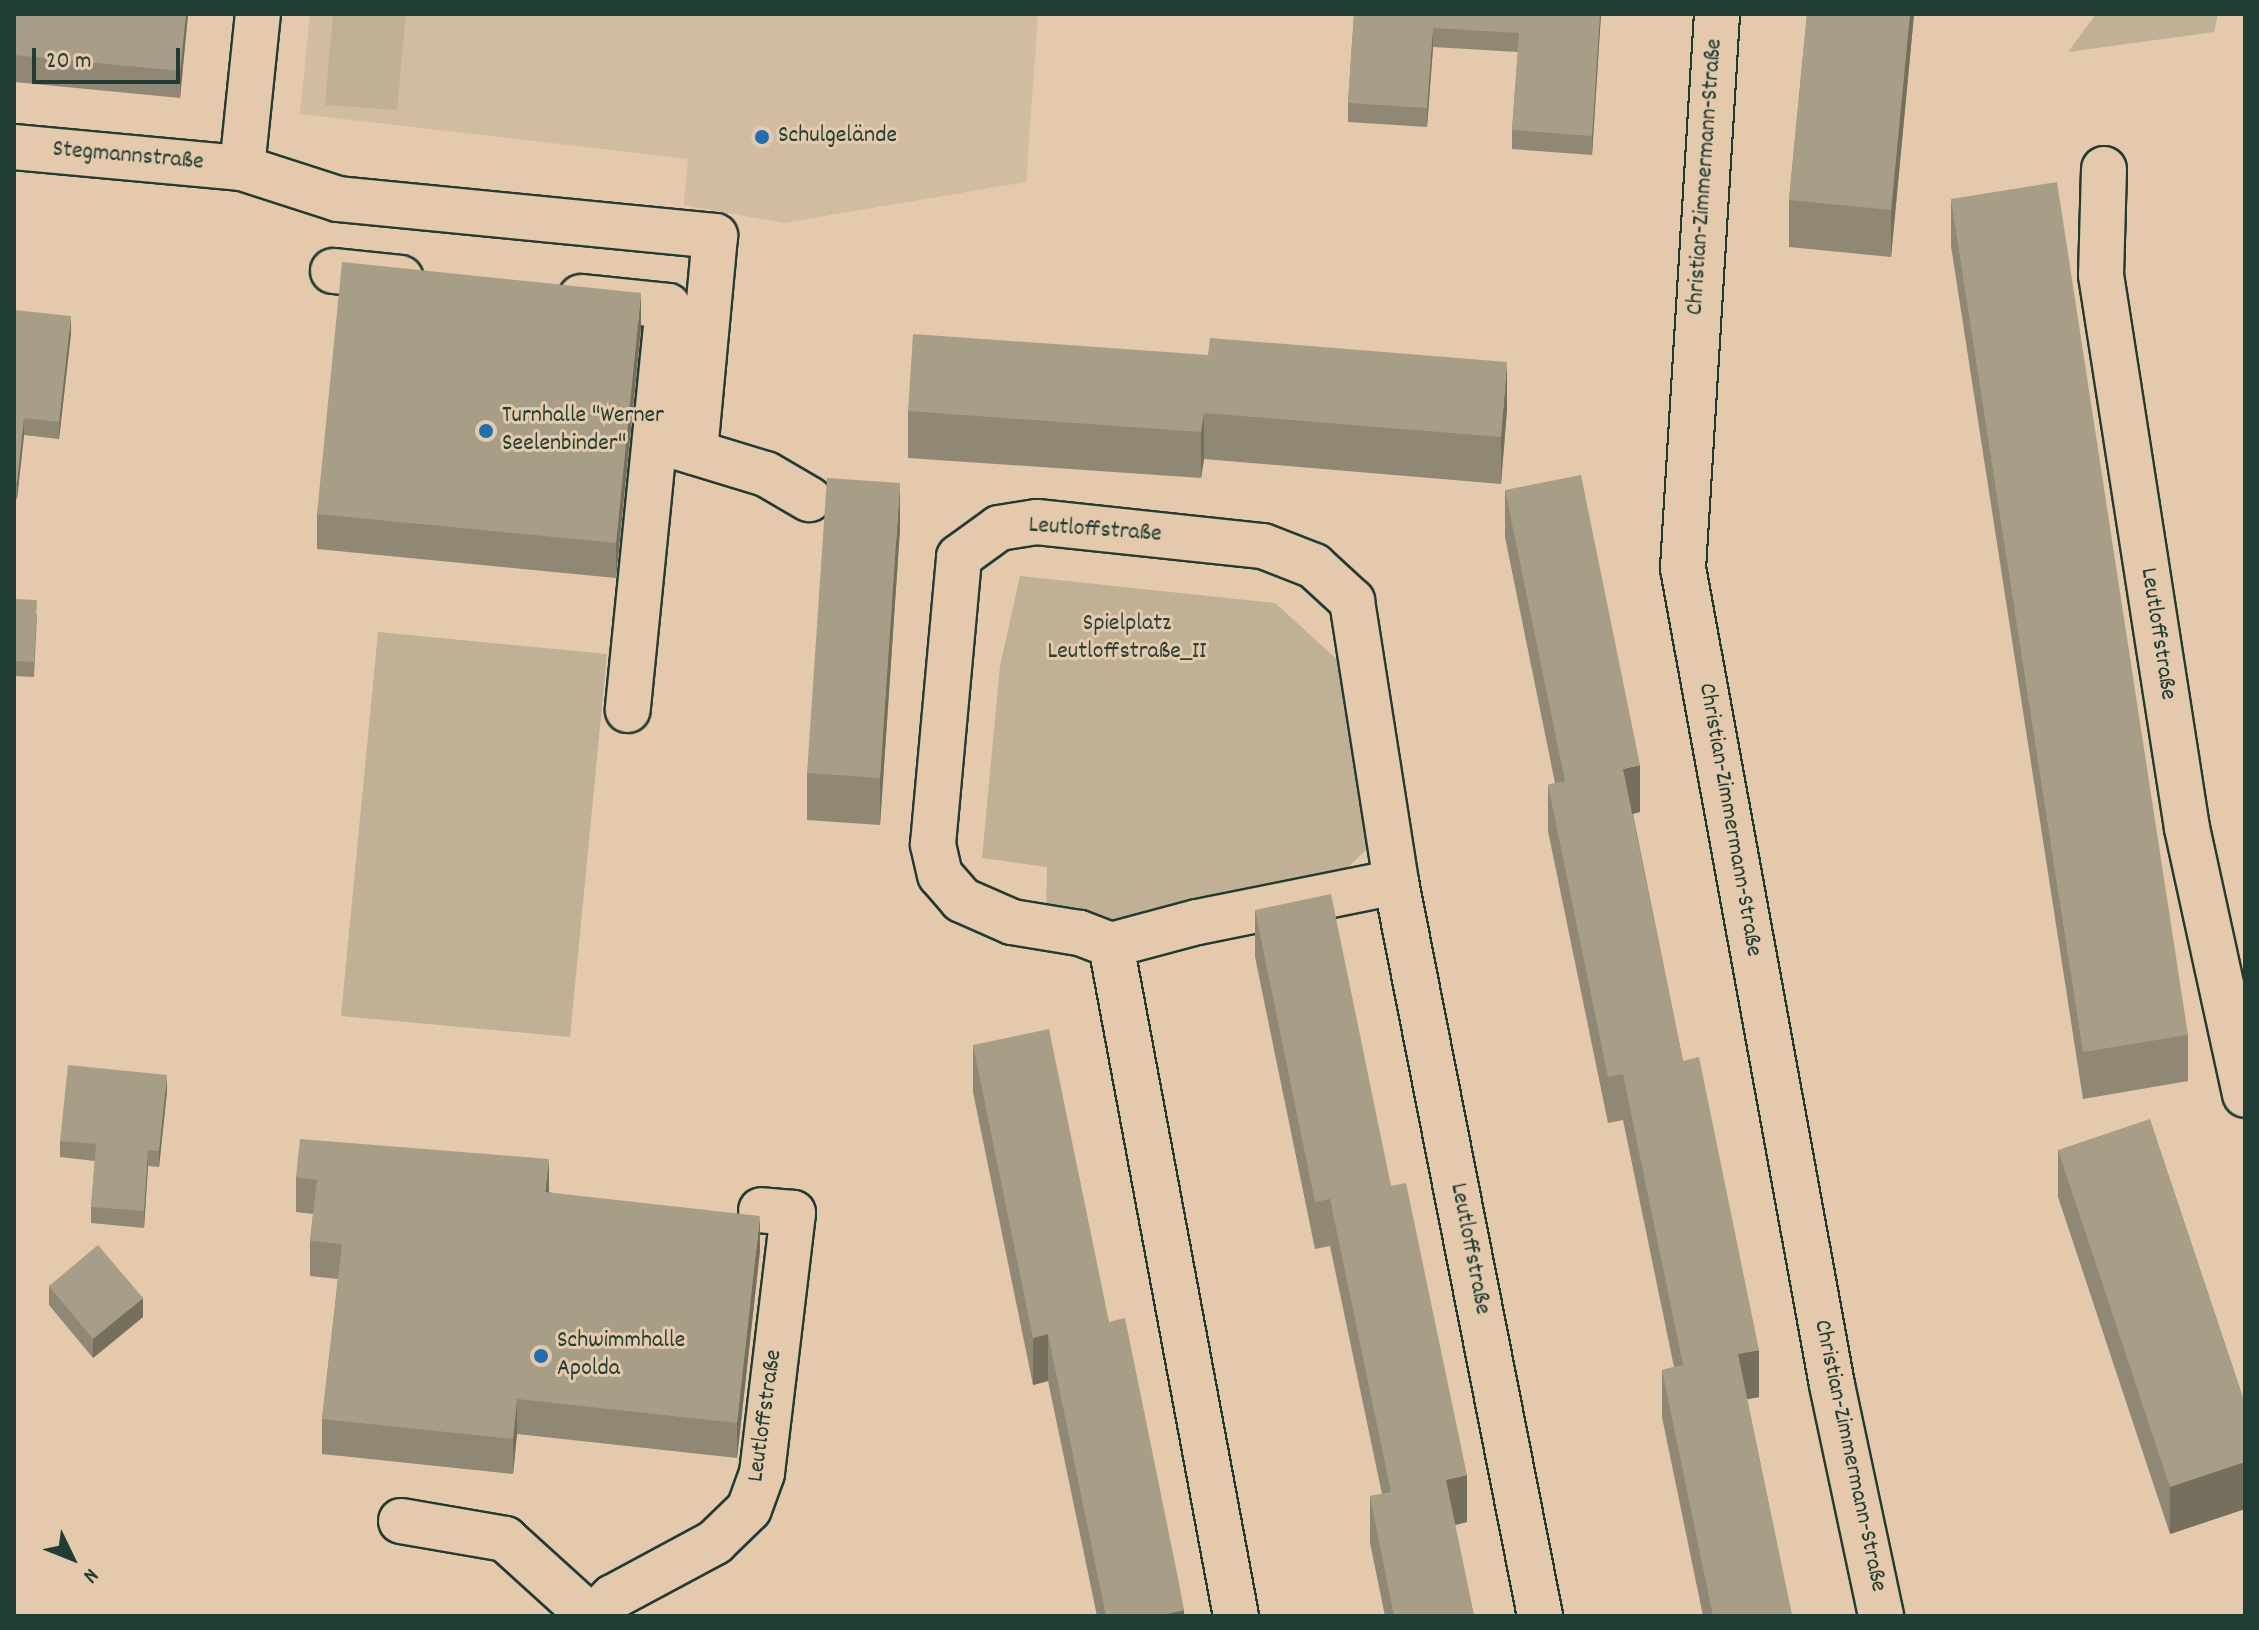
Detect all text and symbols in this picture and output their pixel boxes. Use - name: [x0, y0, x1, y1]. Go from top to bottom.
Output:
- scale bar: [36, 32, 184, 82]
- street label: Christian-Zimmermann-Straße: [1682, 38, 1730, 316]
- text: 20 m: [46, 45, 92, 79]
- place label: Schulgelände: [778, 123, 897, 151]
- marker: Schulgelände: [753, 128, 771, 146]
- street label: Stegmannstraße: [51, 136, 205, 178]
- place label: Turnhalle "Werner Seelenbinder": [502, 403, 664, 459]
- marker: Turnhalle "Werner Seelenbinder": [477, 422, 495, 440]
- street label: Leutloffstraße: [1028, 512, 1162, 550]
- street label: Leutloffstraße: [2132, 566, 2182, 702]
- park label: Spielplatz Leutloffstraße_II: [1047, 611, 1207, 667]
- street label: Christian-Zimmermann-Straße: [1691, 681, 1767, 959]
- street label: Leutloffstraße: [1442, 1181, 1496, 1317]
- street label: Christian-Zimmermann-Straße: [1806, 1317, 1892, 1595]
- place label: Schwimmhalle Apolda: [557, 1328, 685, 1384]
- marker: Schwimmhalle Apolda: [532, 1347, 550, 1365]
- street label: Leutloffstraße: [742, 1348, 790, 1484]
- north arrow: [32, 1518, 112, 1598]
- text: N: [75, 1560, 105, 1589]

